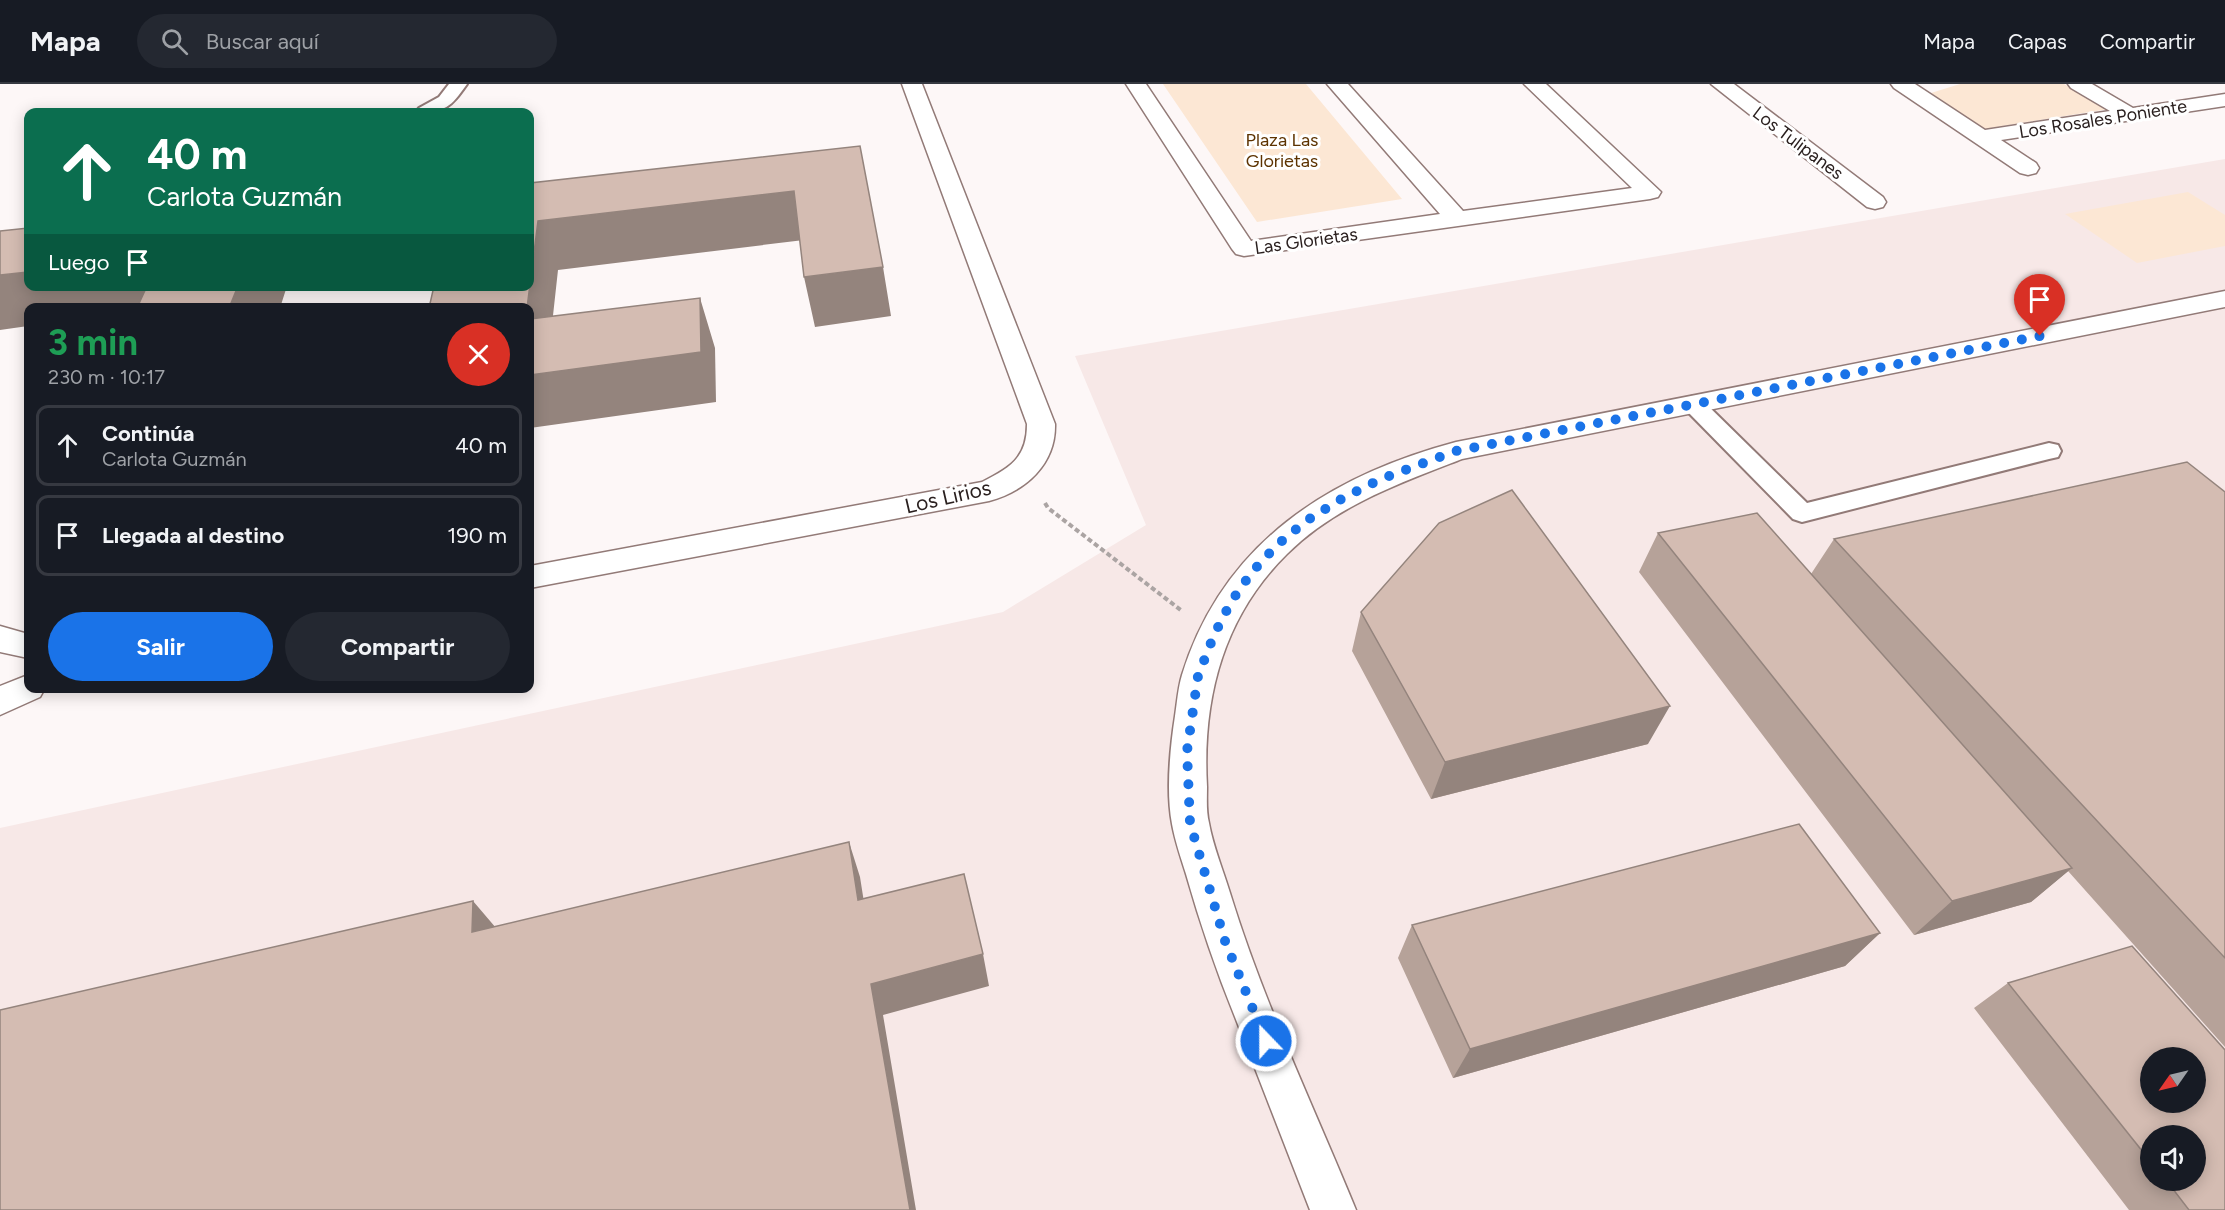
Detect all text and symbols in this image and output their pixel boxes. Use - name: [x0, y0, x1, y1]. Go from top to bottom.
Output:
- search box: [137, 14, 557, 68]
- text: Mapa: [30, 24, 101, 58]
- icon: search: [158, 25, 191, 58]
- text: Buscar aquí: [206, 28, 319, 55]
- text: Mapa: [1923, 29, 1975, 54]
- text: Capas: [2008, 29, 2067, 54]
- text: Compartir: [2100, 29, 2195, 54]
- street label: Los Rosales Poniente: [2017, 95, 2189, 143]
- street label: Los Tulipanes: [1748, 102, 1848, 184]
- text: 40 m: [147, 129, 247, 180]
- park label: Plaza Las Glorietas: [1246, 129, 1318, 172]
- icon: ahead: [48, 132, 126, 210]
- text: Carlota Guzmán: [147, 180, 342, 213]
- street label: Las Glorietas: [1253, 223, 1359, 259]
- icon: arrive: [121, 246, 154, 279]
- text: Luego: [48, 249, 109, 276]
- pin: [2014, 274, 2065, 336]
- icon: arrive: [2023, 283, 2056, 316]
- text: 3 min: [48, 321, 138, 364]
- button: close: [447, 323, 510, 386]
- text: 230 m · 10:17: [48, 365, 165, 389]
- text: Continúa: [102, 420, 195, 447]
- icon: ahead: [51, 429, 84, 462]
- text: 40 m: [455, 432, 507, 459]
- text: Carlota Guzmán: [102, 447, 247, 471]
- street label: Los Lirios: [902, 474, 993, 519]
- icon: arrive: [51, 519, 84, 552]
- text: Llegada al destino: [102, 522, 284, 549]
- text: 190 m: [447, 522, 507, 549]
- button: Salir: [48, 612, 273, 681]
- button: Compartir: [285, 612, 510, 681]
- position arrow: [1234, 1009, 1298, 1073]
- north arrow: [2140, 1047, 2206, 1113]
- map controls: [2140, 1047, 2206, 1191]
- button: sound: [2140, 1125, 2206, 1191]

